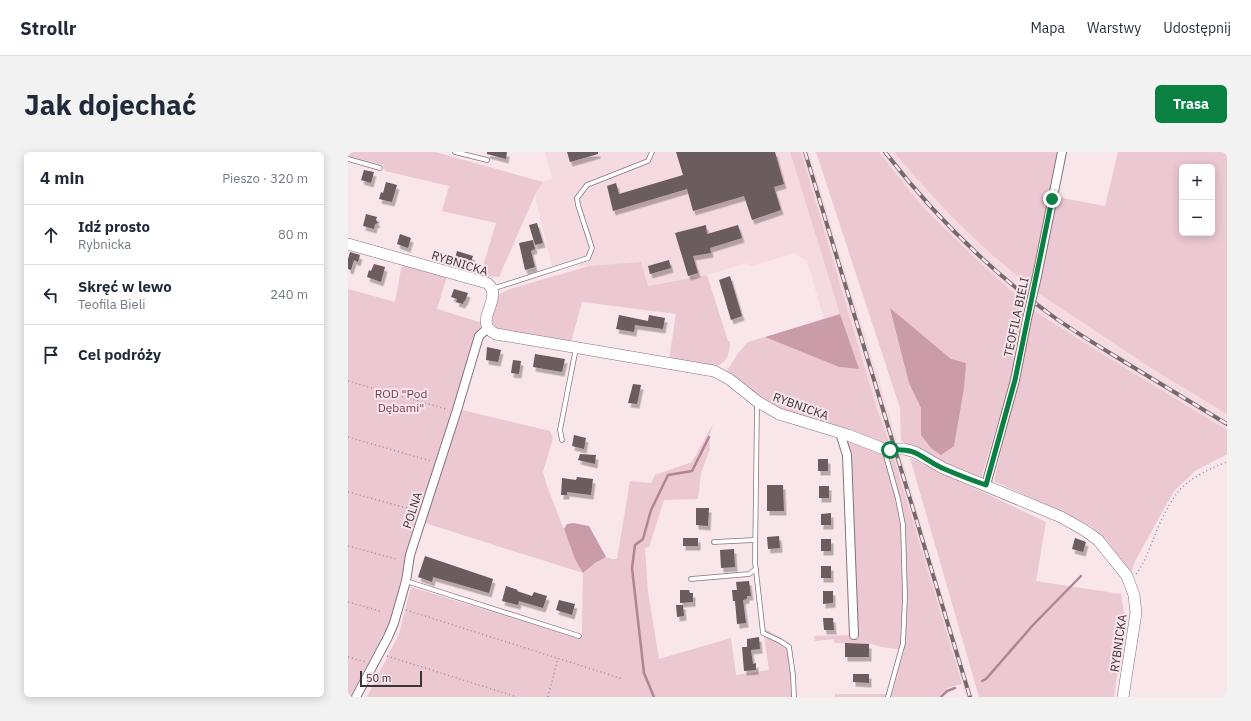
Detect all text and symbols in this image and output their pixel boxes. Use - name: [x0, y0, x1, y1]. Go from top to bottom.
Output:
- text: Strollr: [20, 16, 76, 40]
- text: Mapa: [1030, 19, 1065, 37]
- text: Warstwy: [1087, 19, 1141, 37]
- text: Udostępnij: [1163, 19, 1231, 37]
- button: Trasa: [1155, 85, 1227, 123]
- text: Jak dojechać: [24, 86, 196, 123]
- map controls: [1179, 164, 1215, 236]
- button: +: [1179, 164, 1215, 200]
- text: 4 min: [40, 167, 84, 189]
- text: Pieszo · 320 m: [222, 170, 308, 187]
- route end: [1043, 190, 1061, 208]
- button: −: [1179, 200, 1215, 236]
- text: Idź prosto: [78, 217, 150, 236]
- icon: ahead: [40, 224, 62, 246]
- text: 80 m: [278, 226, 308, 243]
- text: Rybnicka: [78, 236, 131, 253]
- street label: RYBNICKA: [430, 247, 490, 279]
- street label: TEOFILA BIELI: [1000, 276, 1032, 358]
- text: Skręć w lewo: [78, 277, 172, 296]
- icon: left: [40, 284, 62, 306]
- text: 240 m: [270, 286, 308, 303]
- text: Teofila Bieli: [78, 296, 146, 313]
- icon: arrive: [40, 344, 62, 366]
- text: Cel podróży: [78, 345, 161, 364]
- park label: ROD "Pod Dębami": [375, 386, 427, 415]
- street label: RYBNICKA: [771, 389, 831, 423]
- route start: [881, 441, 899, 459]
- street label: POLNA: [399, 489, 425, 530]
- street label: RYBNICKA: [1107, 613, 1130, 673]
- scale bar: [360, 669, 422, 688]
- text: 50 m: [366, 671, 391, 685]

